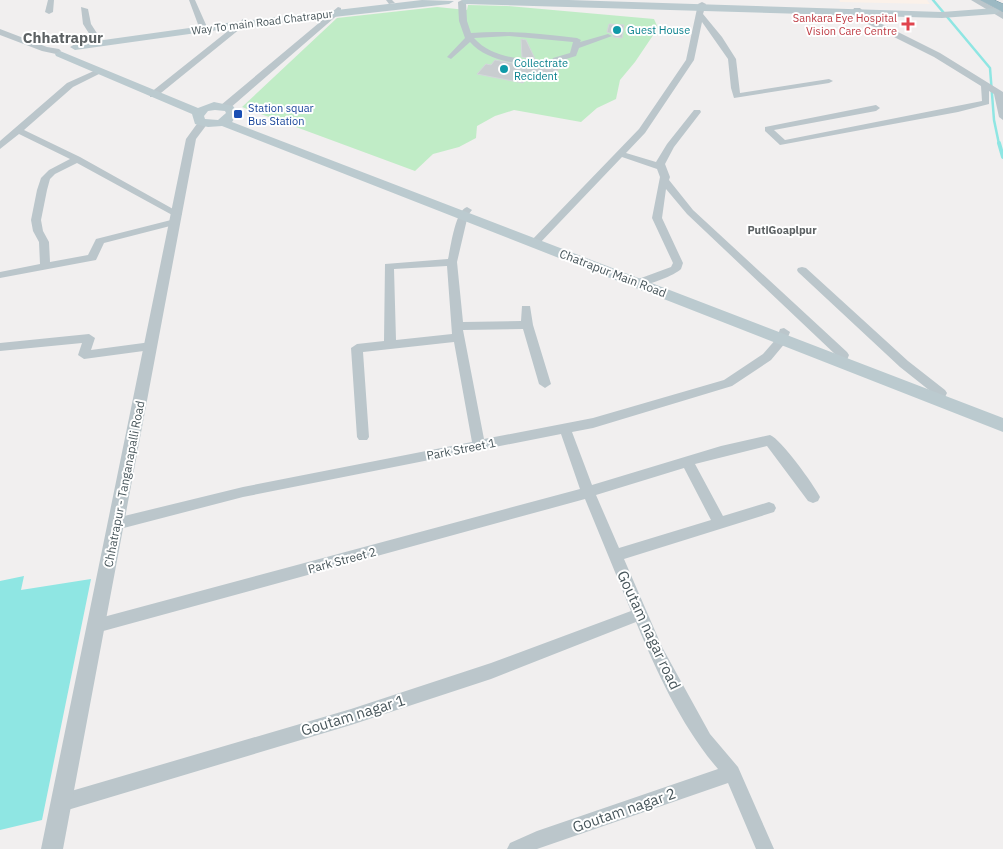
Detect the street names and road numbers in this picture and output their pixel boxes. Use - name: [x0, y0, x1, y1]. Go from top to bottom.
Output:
- street label: Way To main Road Chatrapur: [191, 6, 333, 38]
- street label: Chatrapur Main Road: [558, 246, 668, 300]
- street label: Chhatrapur - Tanganapalli Road: [100, 399, 148, 569]
- street label: Park Street 1: [425, 435, 497, 463]
- street label: Park Street 2: [306, 544, 378, 576]
- street label: Goutam nagar road: [613, 567, 685, 693]
- street label: Goutam nagar 1: [299, 690, 407, 740]
- street label: Goutam nagar 2: [570, 783, 678, 837]

